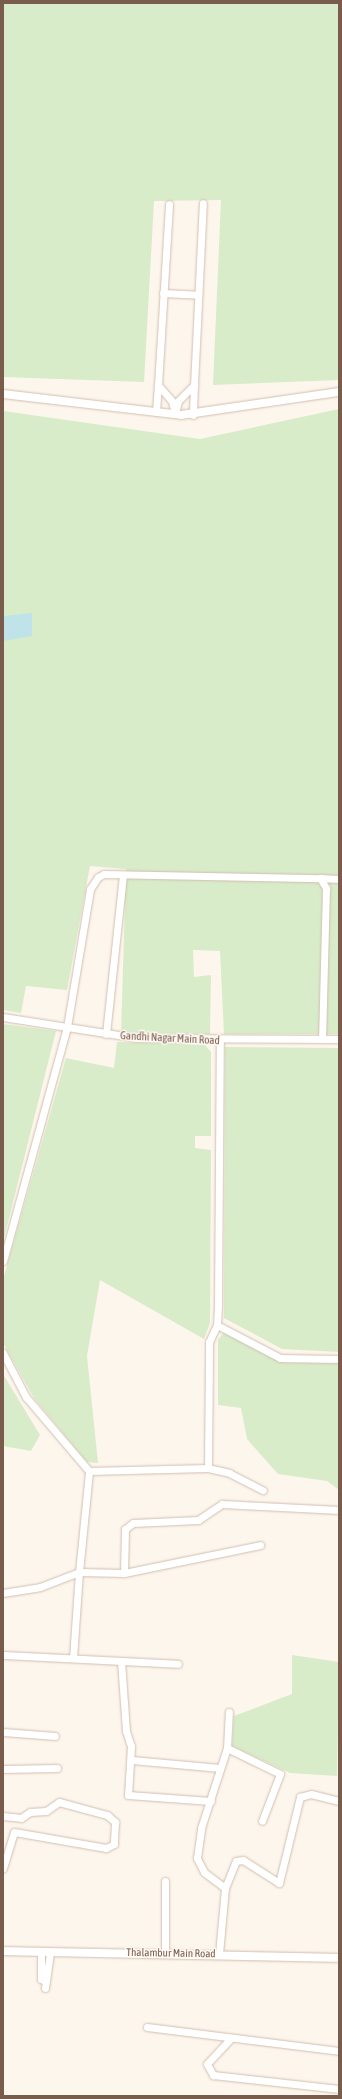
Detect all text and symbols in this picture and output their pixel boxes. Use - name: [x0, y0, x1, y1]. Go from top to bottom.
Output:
- street label: Gandhi Nagar Main Road: [120, 1029, 220, 1047]
- street label: Thalambur Main Road: [126, 1946, 216, 1960]

